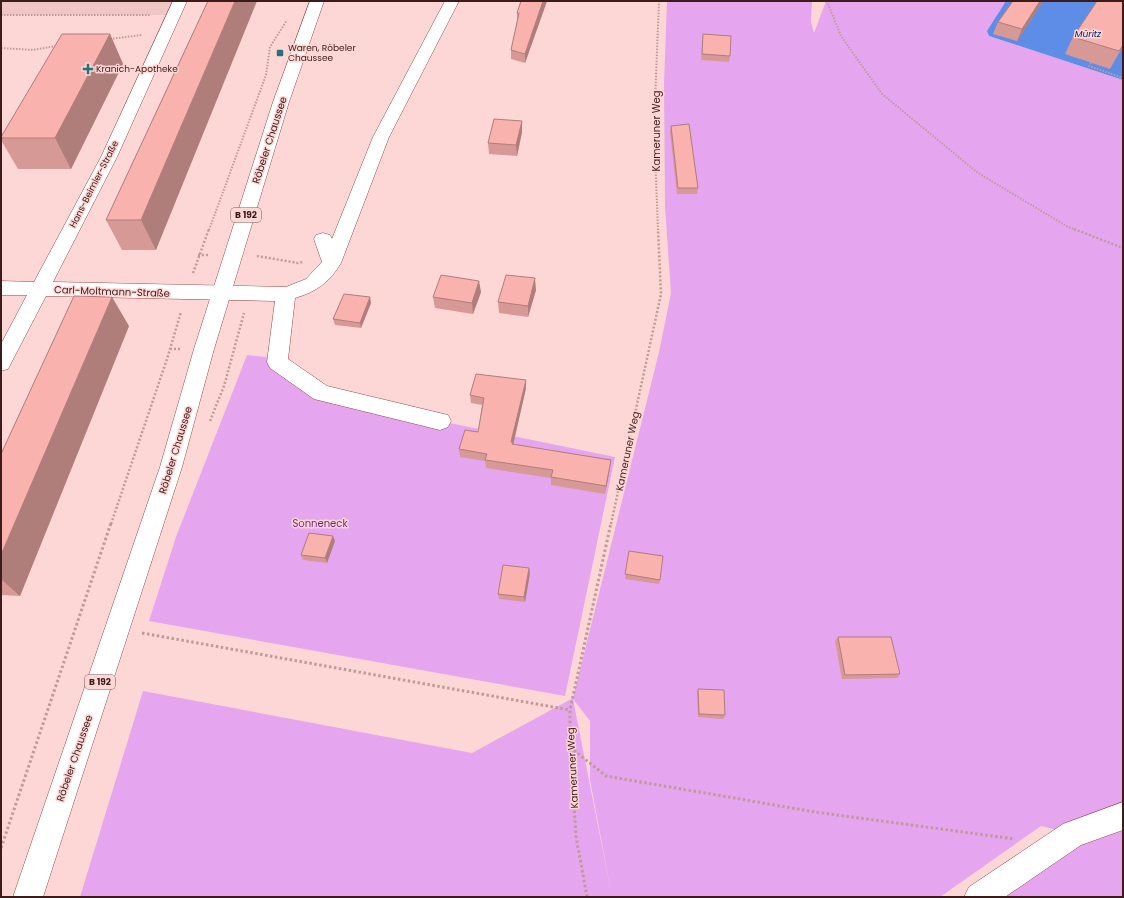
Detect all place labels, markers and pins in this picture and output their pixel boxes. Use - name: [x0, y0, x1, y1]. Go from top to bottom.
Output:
- place label: Waren, Röbeler Chaussee: [288, 42, 356, 64]
- marker: Waren, Röbeler Chaussee: [275, 48, 285, 58]
- place label: Kranich-Apotheke: [96, 63, 178, 75]
- marker: Kranich-Apotheke: [83, 64, 93, 74]

